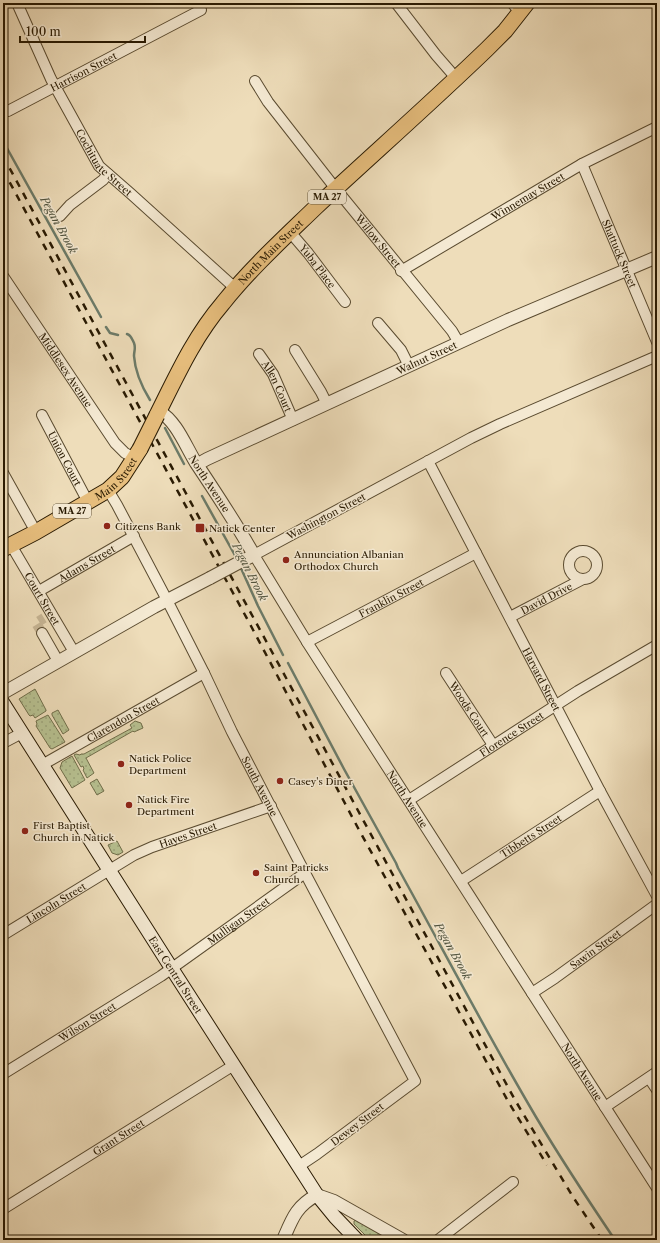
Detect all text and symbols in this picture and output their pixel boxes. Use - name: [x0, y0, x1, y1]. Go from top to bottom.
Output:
- scale bar: [20, 18, 145, 44]
- text: 100 m: [26, 24, 61, 39]
- street label: Harrison Street: [48, 49, 119, 95]
- street label: Cochituate Street: [73, 127, 135, 199]
- street label: Winnemay Street: [488, 170, 567, 224]
- road number: MA 27: [308, 190, 346, 204]
- water label: Pegan Brook: [37, 193, 81, 256]
- street label: Willow Street: [352, 211, 404, 271]
- street label: North Main Street: [236, 217, 306, 288]
- street label: Shattuck Street: [599, 218, 639, 290]
- street label: Yuba Place: [296, 241, 339, 291]
- street label: Middlesex Avenue: [36, 330, 95, 410]
- street label: Walnut Street: [393, 338, 459, 378]
- street label: Allen Court: [258, 357, 295, 414]
- street label: Union Court: [45, 429, 84, 488]
- street label: North Avenue: [186, 453, 233, 515]
- street label: Main Street: [93, 455, 140, 503]
- street label: Washington Street: [284, 490, 368, 543]
- road number: MA 27: [53, 504, 91, 518]
- place label: Citizens Bank: [115, 520, 182, 533]
- marker: Citizens Bank: [102, 521, 112, 531]
- marker: Natick Center: [194, 522, 206, 534]
- place label: Natick Center: [209, 522, 276, 535]
- water label: Pegan Brook: [229, 540, 271, 604]
- street label: Adams Street: [55, 542, 118, 586]
- place label: Annunciation Albanian Orthodox Church: [293, 548, 404, 573]
- marker: Annunciation Albanian Orthodox Church: [281, 555, 291, 565]
- street label: Court Street: [21, 570, 63, 628]
- street label: Franklin Street: [357, 576, 426, 621]
- street label: David Drive: [519, 580, 575, 617]
- street label: Harvard Street: [519, 645, 563, 714]
- street label: Woods Court: [446, 678, 492, 740]
- street label: Clarendon Street: [84, 694, 162, 745]
- street label: Florence Street: [477, 709, 547, 760]
- place label: Natick Police Department: [129, 752, 192, 777]
- street label: South Avenue: [239, 754, 281, 819]
- marker: Natick Police Department: [116, 759, 126, 769]
- street label: North Avenue: [384, 768, 431, 831]
- place label: Casey's Diner: [288, 775, 353, 788]
- marker: Casey's Diner: [275, 776, 285, 786]
- place label: Natick Fire Department: [137, 793, 195, 818]
- marker: Natick Fire Department: [124, 800, 134, 810]
- street label: Tibbetts Street: [498, 811, 564, 861]
- place label: First Baptist Church in Natick: [33, 819, 115, 844]
- street label: Hayes Street: [157, 819, 219, 851]
- marker: First Baptist Church in Natick: [20, 826, 30, 836]
- place label: Saint Patricks Church: [264, 861, 329, 886]
- marker: Saint Patricks Church: [251, 868, 261, 878]
- street label: Lincoln Street: [24, 880, 89, 926]
- street label: Mulligan Street: [205, 894, 272, 948]
- water label: Pegan Brook: [431, 919, 475, 982]
- street label: Sawin Street: [567, 926, 624, 972]
- street label: East Central Street: [146, 934, 205, 1017]
- street label: Wilson Street: [56, 999, 119, 1045]
- street label: North Avenue: [559, 1041, 605, 1104]
- street label: Dewey Street: [328, 1100, 387, 1149]
- street label: Grant Street: [90, 1116, 147, 1158]

